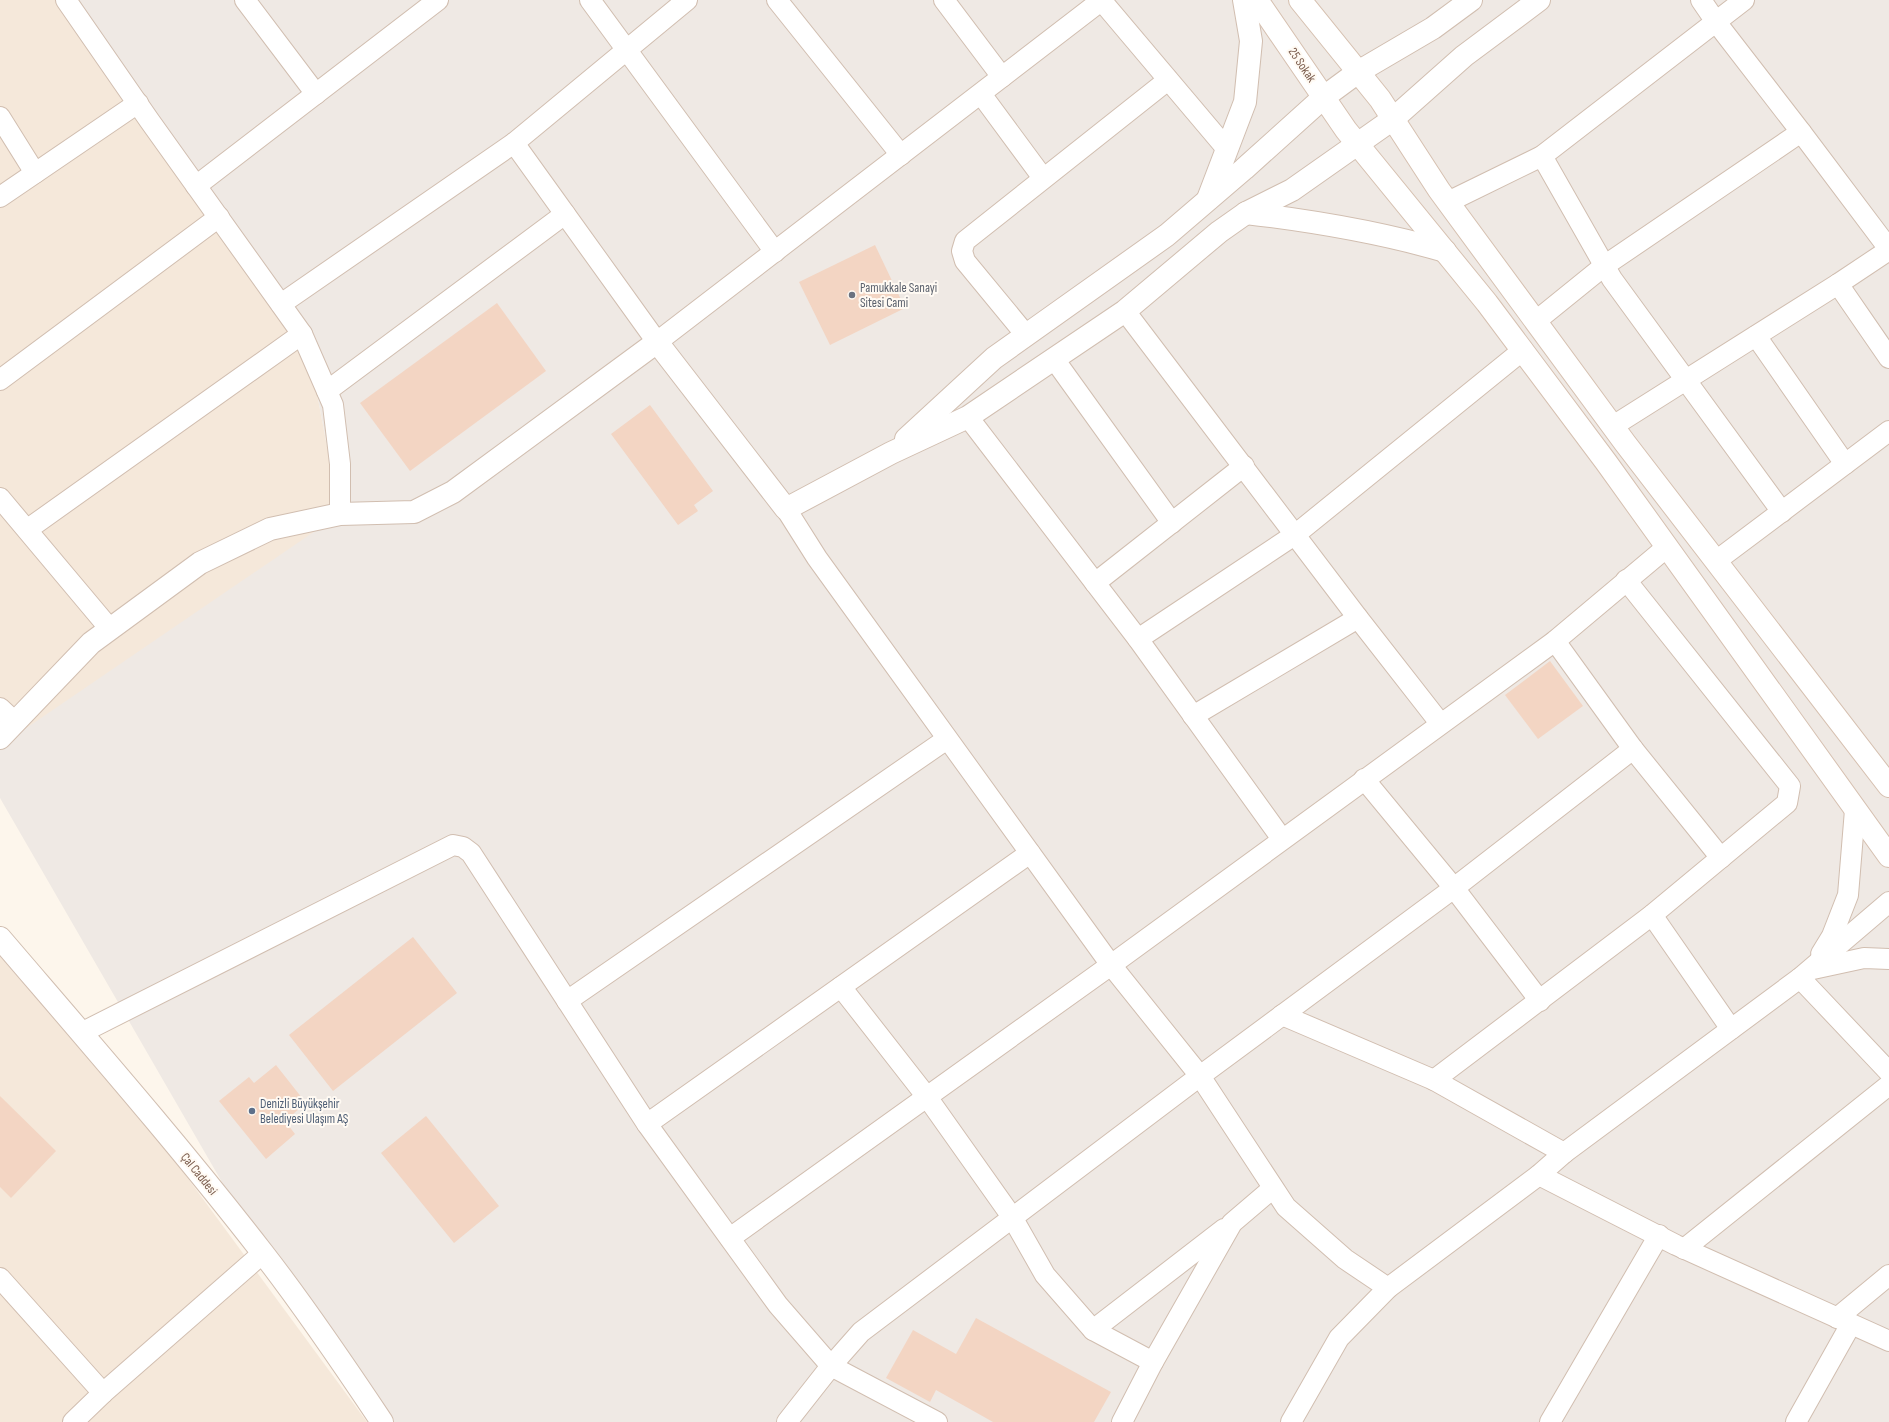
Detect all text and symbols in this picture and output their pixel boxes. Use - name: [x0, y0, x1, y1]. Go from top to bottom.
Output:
- street label: 25 Sokak: [1285, 45, 1319, 85]
- place label: Pamukkale Sanayi Sitesi Cami: [860, 280, 937, 311]
- marker: Pamukkale Sanayi Sitesi Cami: [847, 290, 857, 300]
- place label: Denizli Büyükşehir Belediyesi Ulaşım AŞ: [260, 1096, 349, 1127]
- marker: Denizli Büyükşehir Belediyesi Ulaşım AŞ: [247, 1106, 257, 1116]
- street label: Çal Caddesi: [177, 1150, 221, 1198]

